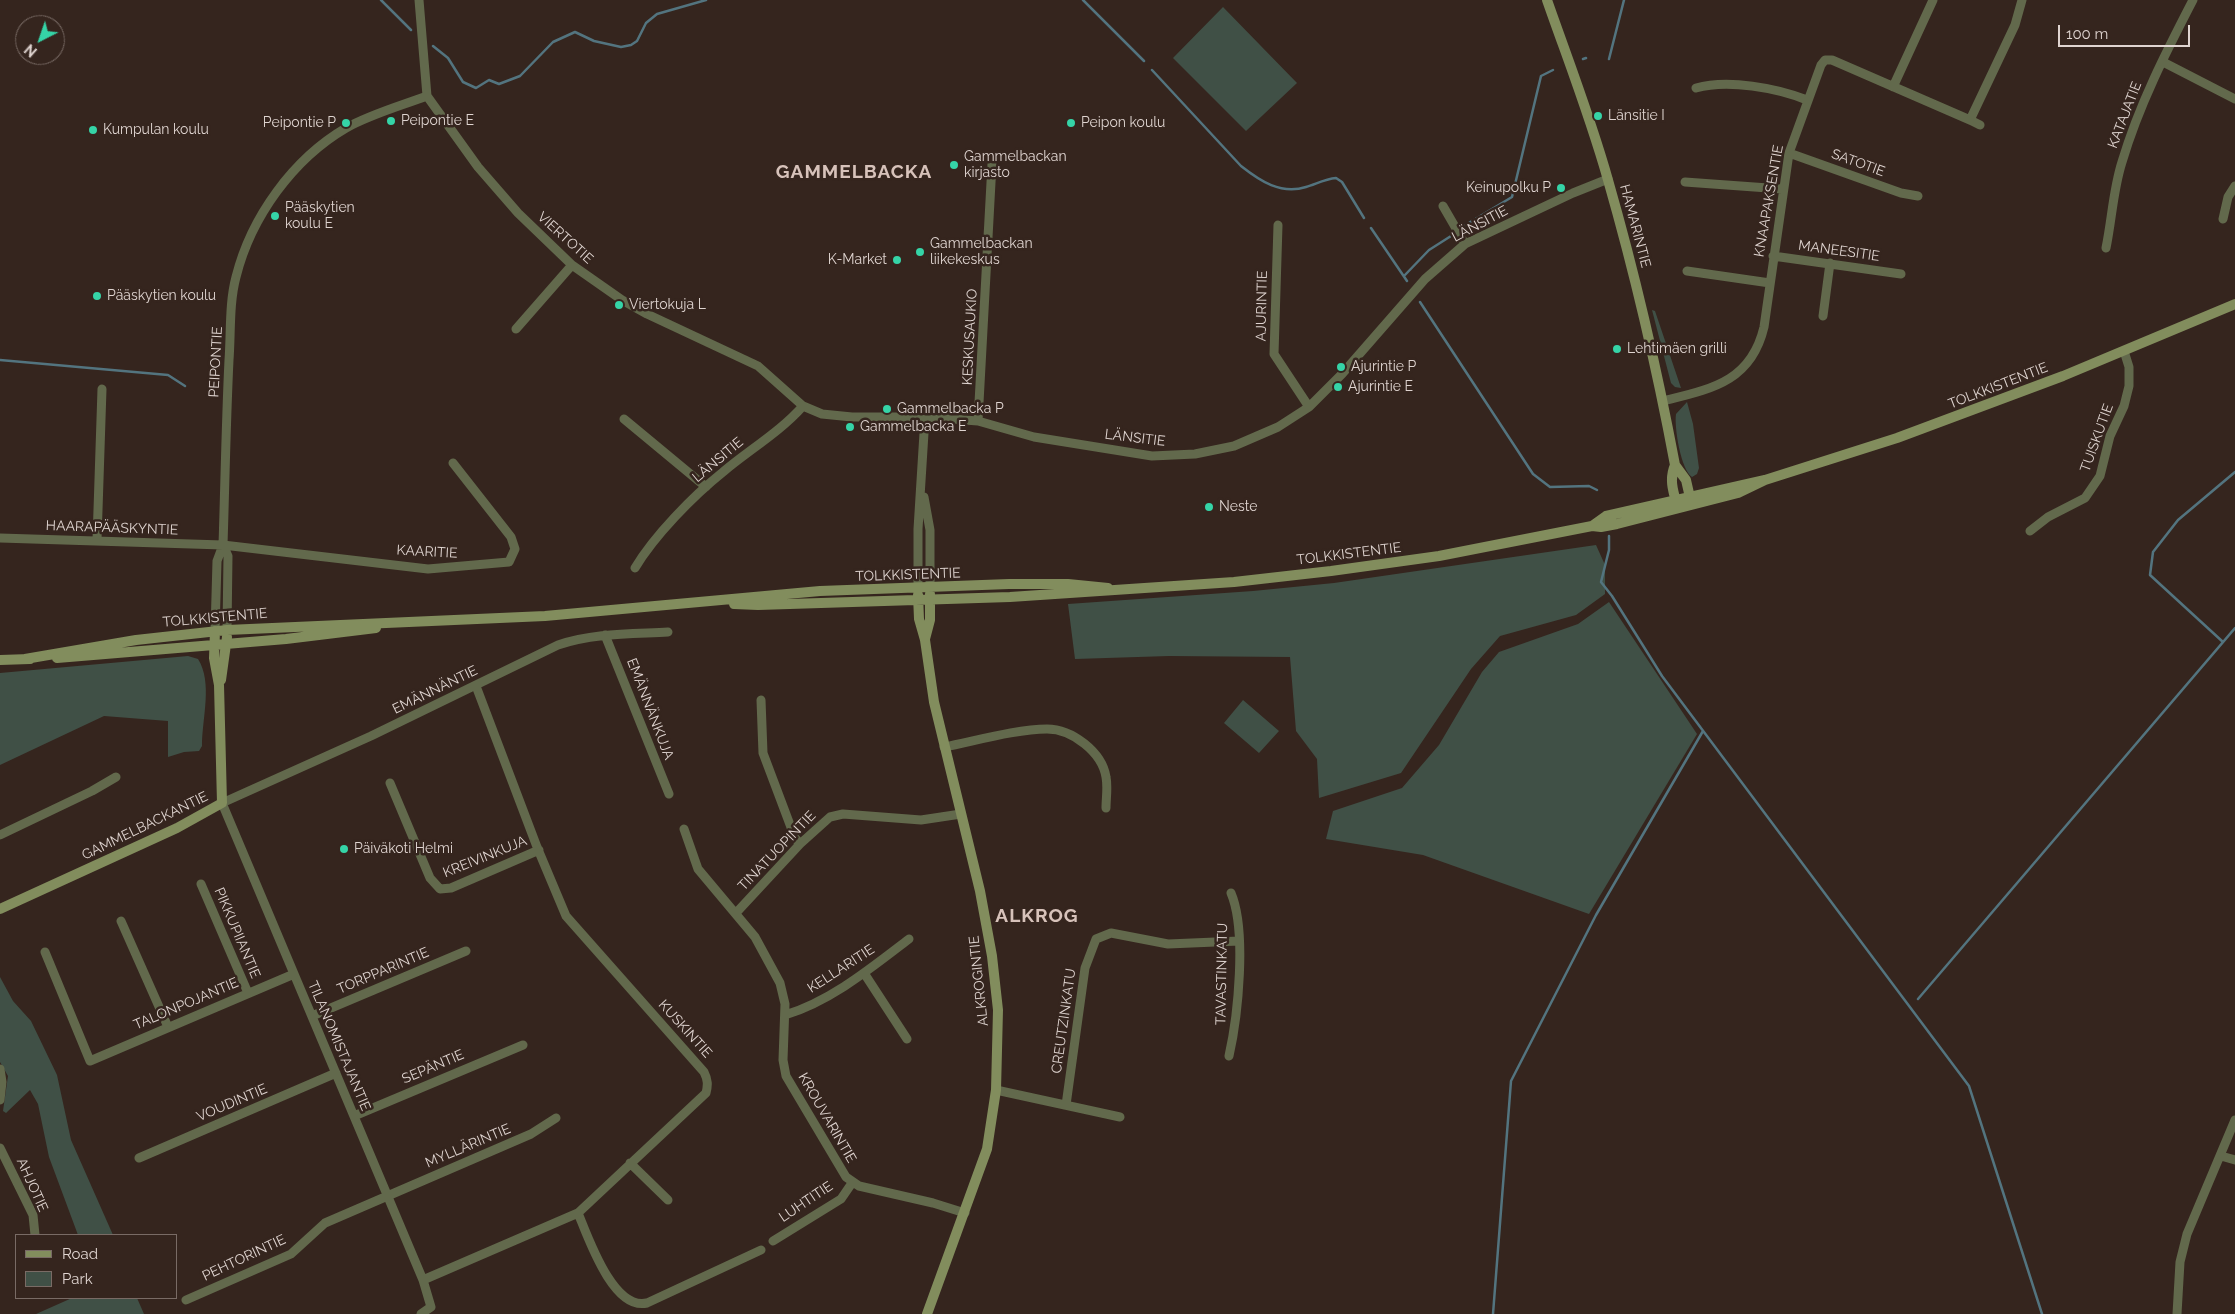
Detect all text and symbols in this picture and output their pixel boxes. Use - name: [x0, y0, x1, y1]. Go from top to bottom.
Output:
- north arrow: [15, 15, 65, 65]
- scale bar: [2060, 15, 2192, 47]
- text: 100 m: [2066, 25, 2108, 43]
- text: N: [22, 41, 40, 60]
- street label: KATAJATIE: [2105, 79, 2145, 151]
- place label: Länsitie I: [1608, 108, 1665, 124]
- marker: Länsitie I: [1592, 110, 1604, 122]
- place label: Peipontie E: [401, 113, 474, 129]
- place label: Peipontie P: [263, 115, 336, 131]
- marker: Peipontie E: [385, 115, 397, 127]
- place label: Peipon koulu: [1081, 115, 1165, 131]
- marker: Peipontie P: [340, 117, 352, 129]
- marker: Peipon koulu: [1065, 117, 1077, 129]
- place label: Kumpulan koulu: [103, 122, 209, 138]
- marker: Kumpulan koulu: [87, 124, 99, 136]
- street label: KNAAPAKSENTIE: [1751, 144, 1787, 258]
- street label: SATOTIE: [1829, 146, 1887, 180]
- place label: Gammelbackan kirjasto: [964, 149, 1067, 182]
- marker: Gammelbackan kirjasto: [948, 159, 960, 171]
- district label: GAMMELBACKA: [774, 161, 934, 183]
- place label: Keinupolku P: [1466, 180, 1551, 196]
- marker: Keinupolku P: [1555, 182, 1567, 194]
- street label: HAMARINTIE: [1616, 183, 1654, 269]
- place label: Pääskytien koulu E: [285, 200, 355, 232]
- street label: LÄNSITIE: [1449, 202, 1511, 246]
- street label: VIERTOTIE: [534, 209, 596, 267]
- marker: Pääskytien koulu E: [269, 210, 281, 222]
- place label: Gammelbackan liikekeskus: [930, 236, 1033, 268]
- street label: MANEESITIE: [1797, 237, 1881, 265]
- marker: Gammelbackan liikekeskus: [914, 246, 926, 258]
- place label: K-Market: [828, 252, 887, 268]
- marker: K-Market: [891, 254, 903, 266]
- street label: AJURINTIE: [1253, 270, 1271, 342]
- place label: Pääskytien koulu: [107, 288, 216, 304]
- street label: KESKUSAUKIO: [959, 288, 981, 386]
- marker: Pääskytien koulu: [91, 290, 103, 302]
- place label: Viertokuja L: [629, 297, 706, 313]
- marker: Viertokuja L: [613, 299, 625, 311]
- street label: PEIPONTIE: [206, 326, 226, 398]
- place label: Lehtimäen grilli: [1627, 341, 1727, 357]
- marker: Lehtimäen grilli: [1611, 343, 1623, 355]
- place label: Ajurintie P: [1351, 359, 1416, 375]
- street label: TOLKKISTENTIE: [1946, 359, 2050, 413]
- marker: Ajurintie P: [1335, 361, 1347, 373]
- place label: Ajurintie E: [1348, 379, 1413, 395]
- marker: Ajurintie E: [1332, 381, 1344, 393]
- place label: Gammelbacka P: [897, 401, 1004, 417]
- street label: TUISKUTIE: [2077, 402, 2117, 474]
- marker: Gammelbacka P: [881, 403, 893, 415]
- place label: Gammelbacka E: [860, 419, 966, 435]
- marker: Gammelbacka E: [844, 421, 856, 433]
- street label: LÄNSITIE: [1104, 426, 1166, 450]
- street label: LÄNSITIE: [689, 434, 747, 486]
- place label: Neste: [1219, 499, 1257, 515]
- marker: Neste: [1203, 501, 1215, 513]
- street label: HAARAPÄÄSKYNTIE: [45, 517, 179, 539]
- street label: TOLKKISTENTIE: [1296, 539, 1402, 569]
- street label: KAARITIE: [396, 542, 458, 562]
- street label: TOLKKISTENTIE: [855, 565, 961, 585]
- street label: TOLKKISTENTIE: [162, 605, 268, 631]
- street label: EMÄNNÄNKUJA: [623, 656, 677, 762]
- street label: EMÄNNÄNTIE: [390, 662, 480, 718]
- street label: GAMMELBACKANTIE: [79, 788, 211, 864]
- street label: TINATUOPINTIE: [735, 808, 819, 894]
- street label: KREIVINKUJA: [441, 833, 529, 881]
- place label: Päiväkoti Helmi: [354, 841, 453, 857]
- marker: Päiväkoti Helmi: [338, 843, 350, 855]
- street label: PIKKUPIIANTIE: [210, 885, 264, 981]
- district label: ALKROG: [995, 905, 1079, 927]
- street label: TAVASTINKATU: [1213, 923, 1231, 1025]
- street label: ALKROGINTIE: [966, 935, 992, 1027]
- street label: KELLARITIE: [804, 941, 878, 997]
- street label: TORPPARINTIE: [335, 944, 431, 998]
- street label: CREUTZINKATU: [1048, 967, 1080, 1075]
- street label: TALONPOJANTIE: [131, 974, 241, 1034]
- street label: TILANOMISTAJANTIE: [304, 978, 374, 1114]
- street label: KUSKINTIE: [655, 997, 715, 1061]
- street label: SEPÄNTIE: [399, 1046, 467, 1088]
- street label: KROUVARINTIE: [794, 1070, 860, 1166]
- street label: VOUDINTIE: [194, 1081, 270, 1125]
- street label: MYLLÄRINTIE: [423, 1120, 513, 1172]
- street label: AHJOTIE: [13, 1155, 51, 1215]
- street label: LUHTITIE: [776, 1178, 836, 1226]
- street label: PEHTORINTIE: [200, 1231, 288, 1285]
- legend: [15, 1234, 178, 1299]
- text: Road: [62, 1245, 98, 1263]
- text: Park: [62, 1270, 93, 1288]

